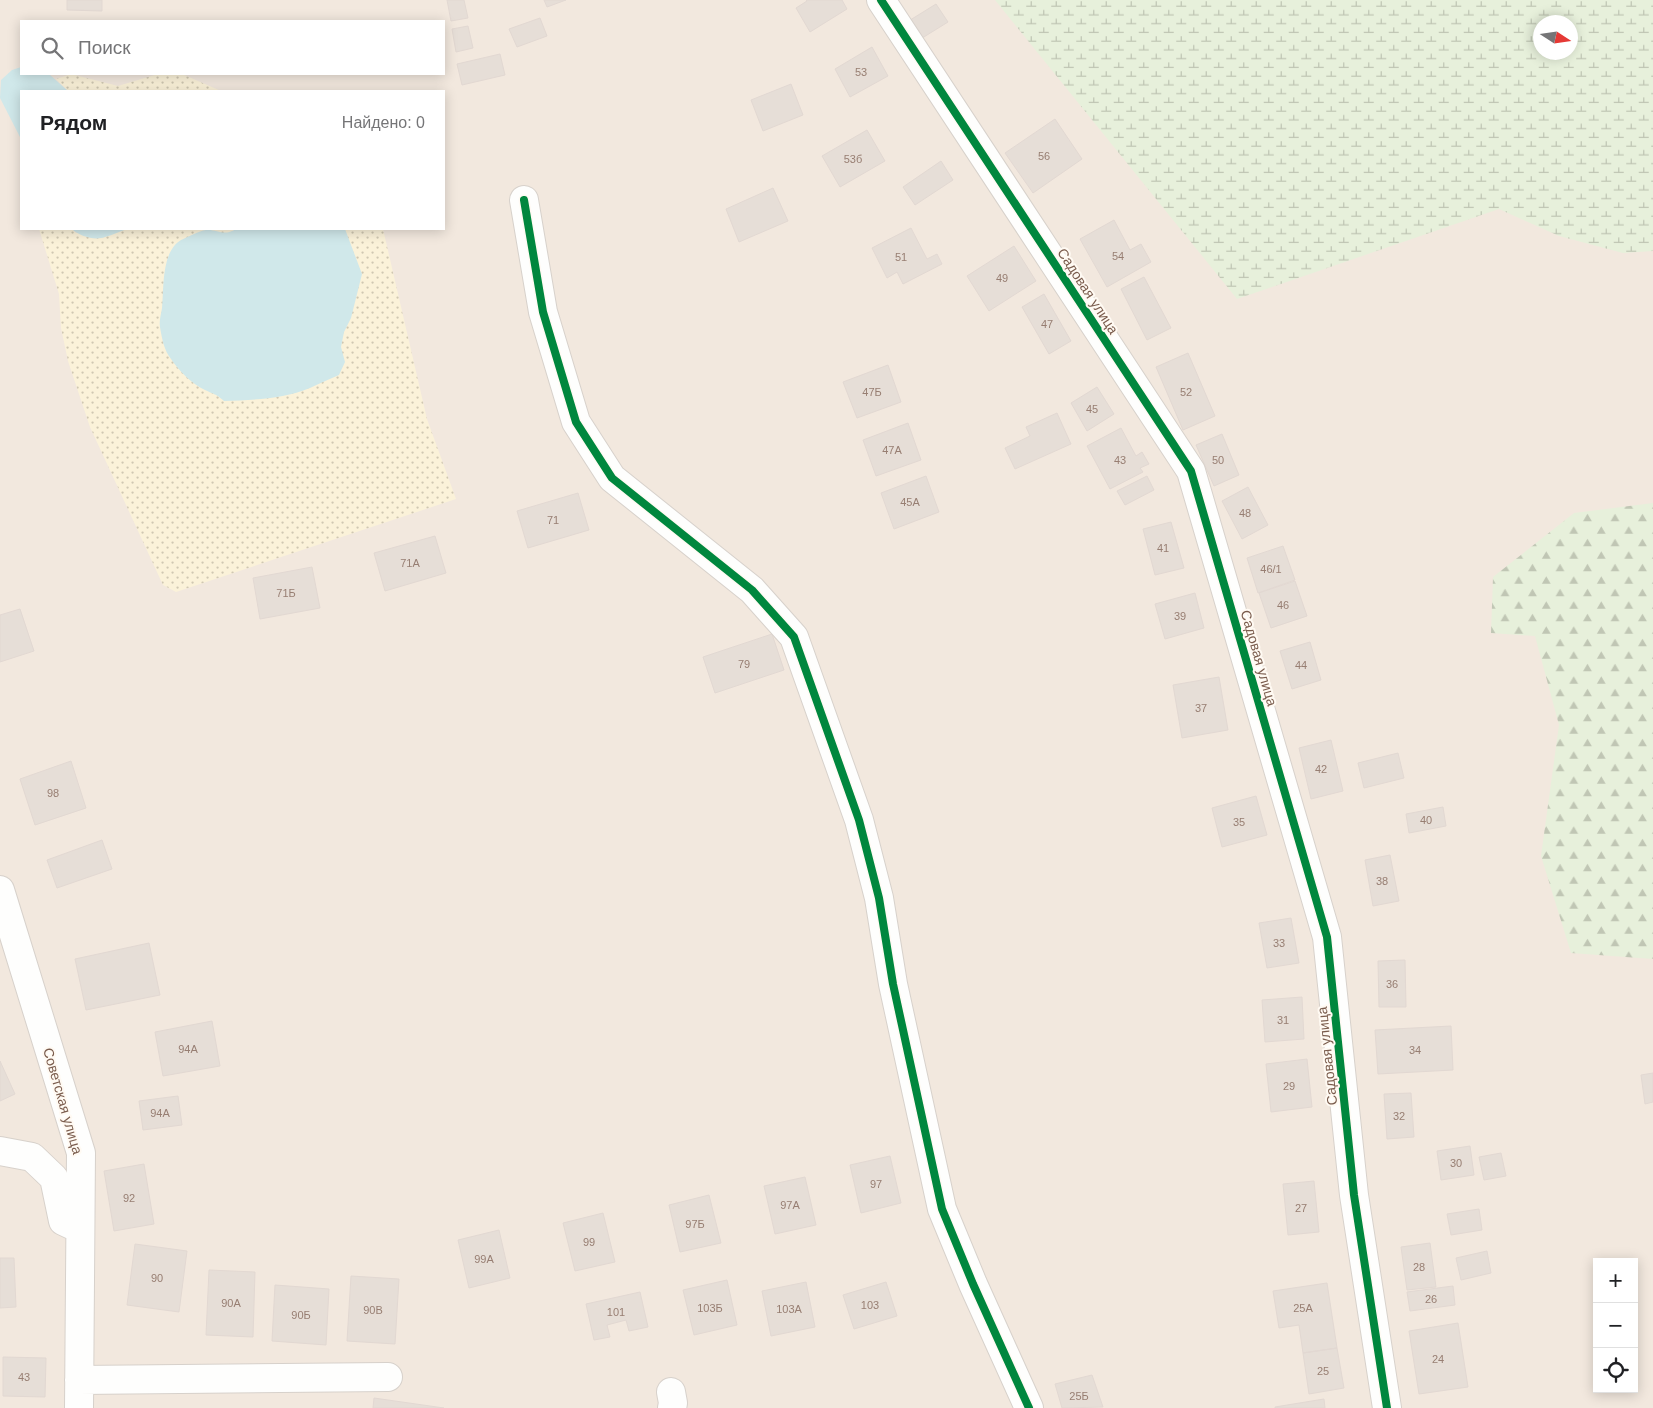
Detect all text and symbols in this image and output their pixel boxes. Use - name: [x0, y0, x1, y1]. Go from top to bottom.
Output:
- north arrow: [1533, 15, 1578, 60]
- search box: [20, 20, 445, 75]
- icon: search: [38, 34, 66, 62]
- text: Поиск: [78, 37, 131, 58]
- house number: 53: [855, 66, 867, 78]
- text: Рядом: [40, 111, 107, 134]
- text: Найдено: 0: [342, 114, 425, 131]
- house number: 56: [1038, 150, 1050, 162]
- house number: 53б: [844, 153, 862, 165]
- street label: Садовая улица: [1054, 245, 1122, 337]
- house number: 54: [1112, 250, 1124, 262]
- house number: 51: [895, 251, 907, 263]
- house number: 49: [996, 272, 1008, 284]
- house number: 47: [1041, 318, 1053, 330]
- house number: 47Б: [862, 386, 882, 398]
- house number: 52: [1180, 386, 1192, 398]
- house number: 45: [1086, 403, 1098, 415]
- house number: 47А: [882, 444, 902, 456]
- house number: 43: [1114, 454, 1126, 466]
- house number: 50: [1212, 454, 1224, 466]
- house number: 45А: [900, 496, 920, 508]
- house number: 48: [1239, 507, 1251, 519]
- house number: 71: [547, 514, 559, 526]
- house number: 41: [1157, 542, 1169, 554]
- house number: 71А: [400, 557, 420, 569]
- house number: 46/1: [1260, 563, 1282, 575]
- house number: 71Б: [276, 587, 296, 599]
- house number: 46: [1277, 599, 1289, 611]
- street label: Садовая улица: [1238, 608, 1280, 708]
- house number: 39: [1174, 610, 1186, 622]
- house number: 79: [738, 658, 750, 670]
- house number: 44: [1295, 659, 1307, 671]
- house number: 37: [1195, 702, 1207, 714]
- house number: 42: [1315, 763, 1327, 775]
- house number: 98: [47, 787, 59, 799]
- house number: 40: [1420, 814, 1432, 826]
- house number: 35: [1233, 816, 1245, 828]
- house number: 38: [1376, 875, 1388, 887]
- house number: 33: [1273, 937, 1285, 949]
- house number: 36: [1386, 978, 1398, 990]
- street label: Садовая улица: [1314, 1006, 1340, 1106]
- house number: 31: [1277, 1014, 1289, 1026]
- house number: 94А: [178, 1043, 198, 1055]
- house number: 34: [1409, 1044, 1421, 1056]
- street label: Советская улица: [40, 1046, 86, 1156]
- house number: 29: [1283, 1080, 1295, 1092]
- house number: 94А: [150, 1107, 170, 1119]
- house number: 32: [1393, 1110, 1405, 1122]
- house number: 30: [1450, 1157, 1462, 1169]
- house number: 97: [870, 1178, 882, 1190]
- house number: 92: [123, 1192, 135, 1204]
- house number: 97А: [780, 1199, 800, 1211]
- house number: 27: [1295, 1202, 1307, 1214]
- house number: 97Б: [685, 1218, 705, 1230]
- house number: 99: [583, 1236, 595, 1248]
- house number: 99А: [474, 1253, 494, 1265]
- map controls: [1593, 1258, 1638, 1393]
- button: +: [1593, 1258, 1638, 1303]
- house number: 28: [1413, 1261, 1425, 1273]
- house number: 90: [151, 1272, 163, 1284]
- house number: 26: [1425, 1293, 1437, 1305]
- house number: 90А: [221, 1297, 241, 1309]
- house number: 103: [861, 1299, 879, 1311]
- house number: 103Б: [697, 1302, 723, 1314]
- house number: 25А: [1293, 1302, 1313, 1314]
- house number: 103А: [776, 1303, 803, 1315]
- button: −: [1593, 1303, 1638, 1348]
- house number: 90В: [363, 1304, 383, 1316]
- house number: 101: [607, 1306, 625, 1318]
- house number: 90Б: [291, 1309, 311, 1321]
- button: locate: [1593, 1348, 1638, 1393]
- house number: 24: [1432, 1353, 1444, 1365]
- house number: 25: [1317, 1365, 1329, 1377]
- house number: 43: [18, 1371, 30, 1383]
- house number: 25Б: [1069, 1390, 1089, 1402]

